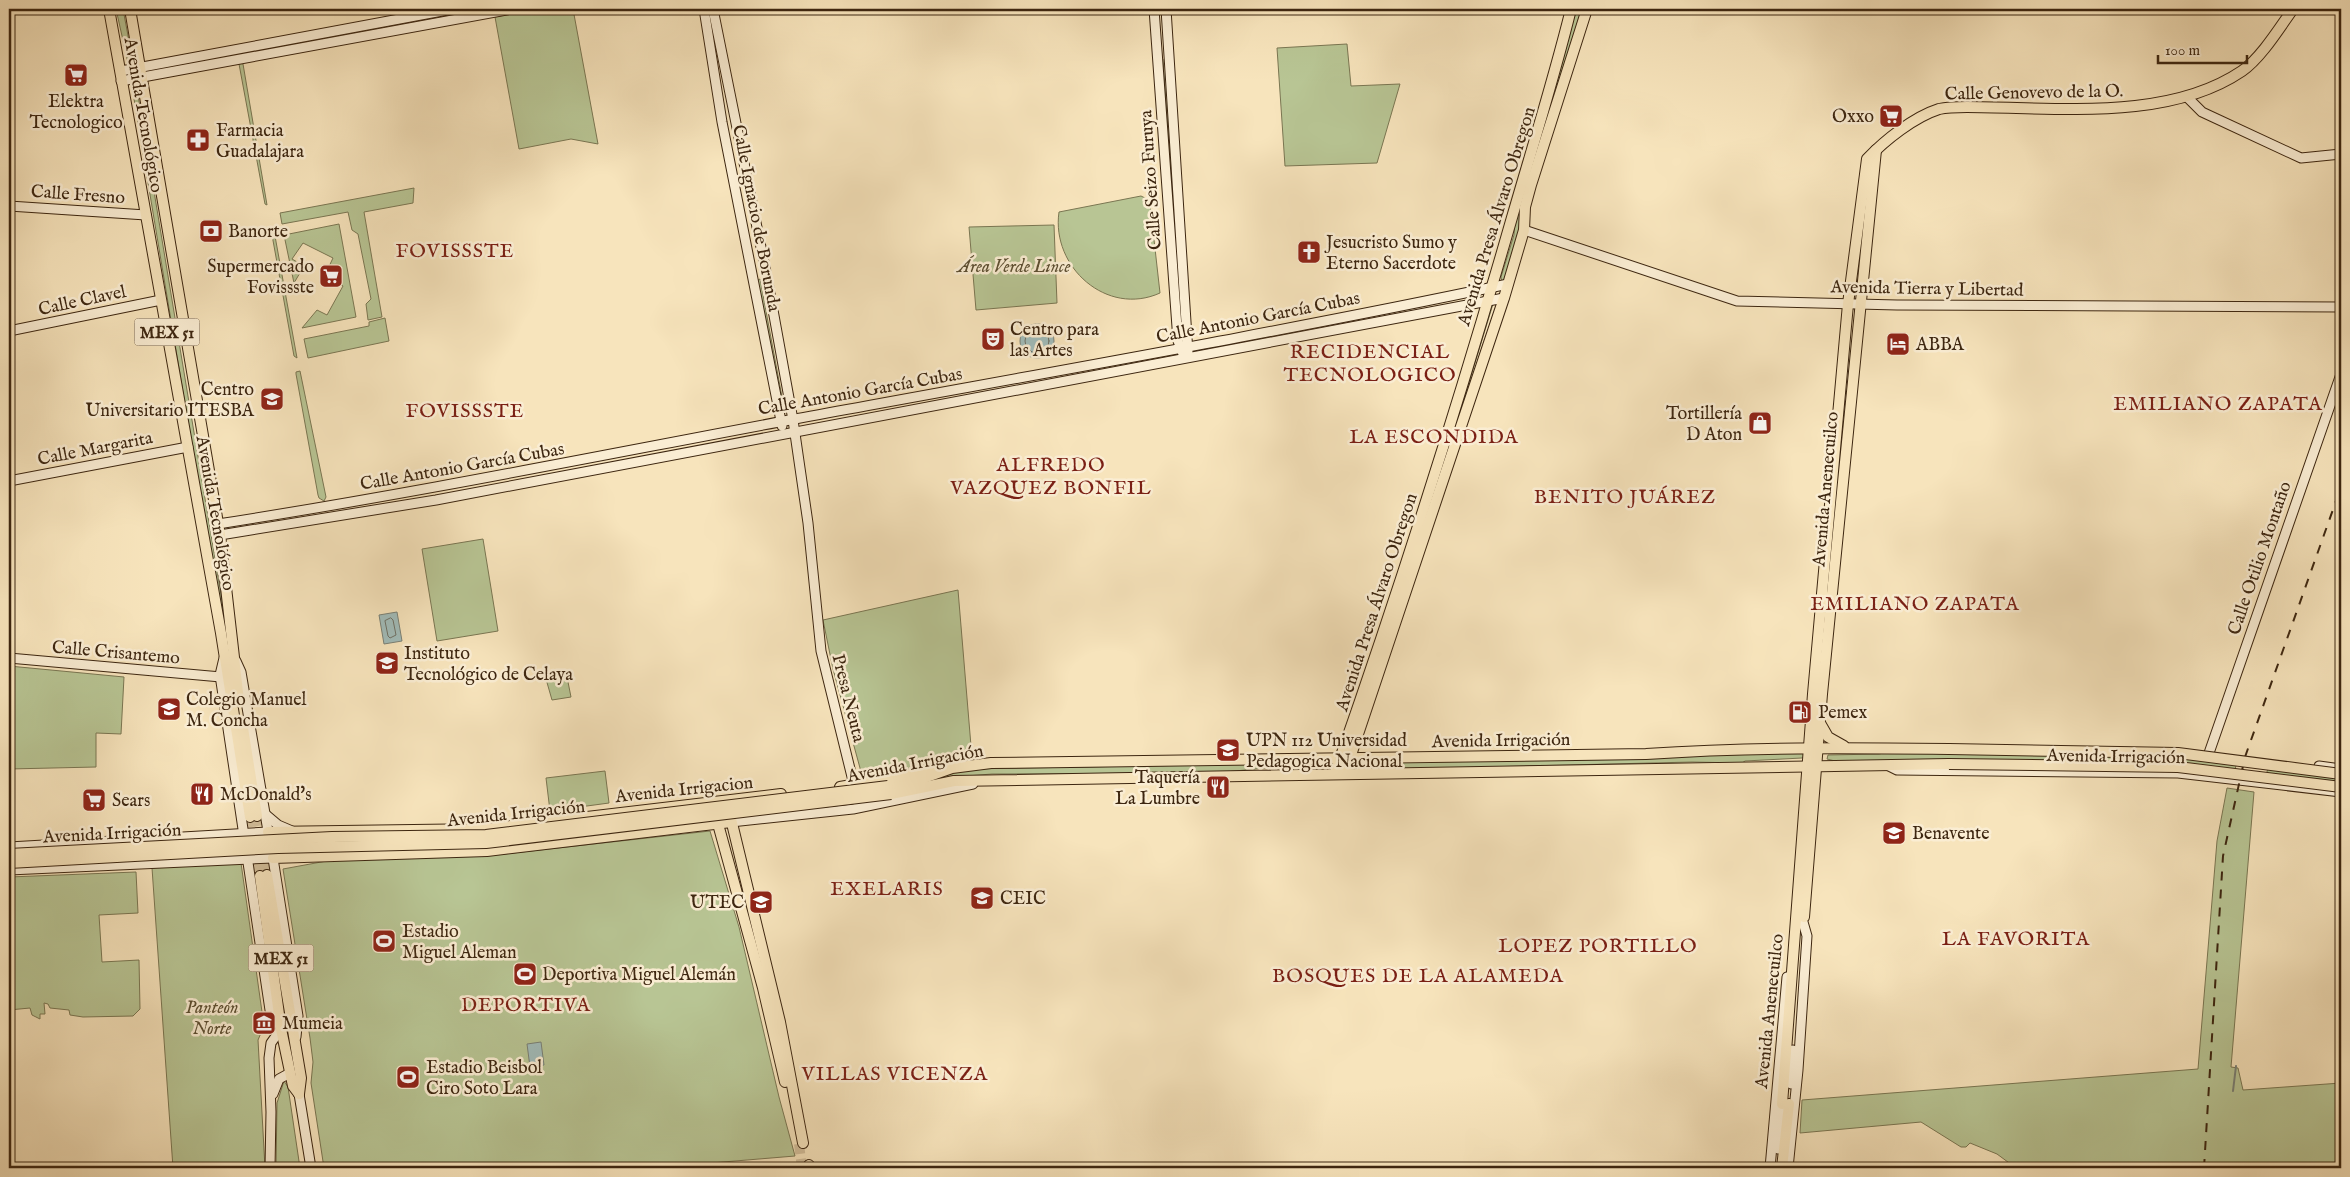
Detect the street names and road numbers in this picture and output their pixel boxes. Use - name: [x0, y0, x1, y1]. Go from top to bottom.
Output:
- street label: Avenida Tecnológico: [117, 35, 168, 195]
- street label: Calle Genovevo de la O.: [1944, 80, 2124, 107]
- street label: Avenida Presa Álvaro Obregon: [1451, 103, 1542, 330]
- street label: Calle Seizo Furuya: [1135, 109, 1168, 251]
- street label: Calle Ignacio de Borunda: [726, 123, 785, 314]
- street label: Calle Fresno: [30, 181, 126, 210]
- street label: Avenida Tierra y Libertad: [1829, 276, 2024, 303]
- street label: Calle Clavel: [36, 281, 128, 322]
- street label: Calle Antonio García Cubas: [1155, 287, 1362, 350]
- road number: MEX 51: [134, 318, 200, 346]
- street label: Calle Antonio García Cubas: [756, 363, 964, 422]
- street label: Avenida Anenecuilco: [1808, 410, 1845, 569]
- street label: Calle Margarita: [36, 427, 155, 472]
- street label: Avenida Tecnológico: [189, 433, 240, 593]
- street label: Calle Antonio García Cubas: [358, 438, 566, 497]
- street label: Calle Otilio Montaño: [2223, 478, 2298, 638]
- street label: Avenida Presa Álvaro Obregon: [1329, 489, 1424, 715]
- street label: Calle Crisantemo: [51, 636, 181, 671]
- street label: Presa Neuta: [826, 652, 870, 745]
- street label: Avenida Irrigación: [1431, 729, 1571, 754]
- street label: Avenida Irrigación: [844, 740, 986, 789]
- street label: Avenida Irrigación: [2045, 745, 2186, 770]
- street label: Avenida Irrigacion: [613, 772, 755, 809]
- street label: Avenida Irrigación: [445, 796, 587, 833]
- street label: Avenida Irrigación: [41, 819, 182, 850]
- street label: Avenida Anenecuilco: [1751, 932, 1790, 1091]
- road number: MEX 51: [248, 944, 314, 971]

